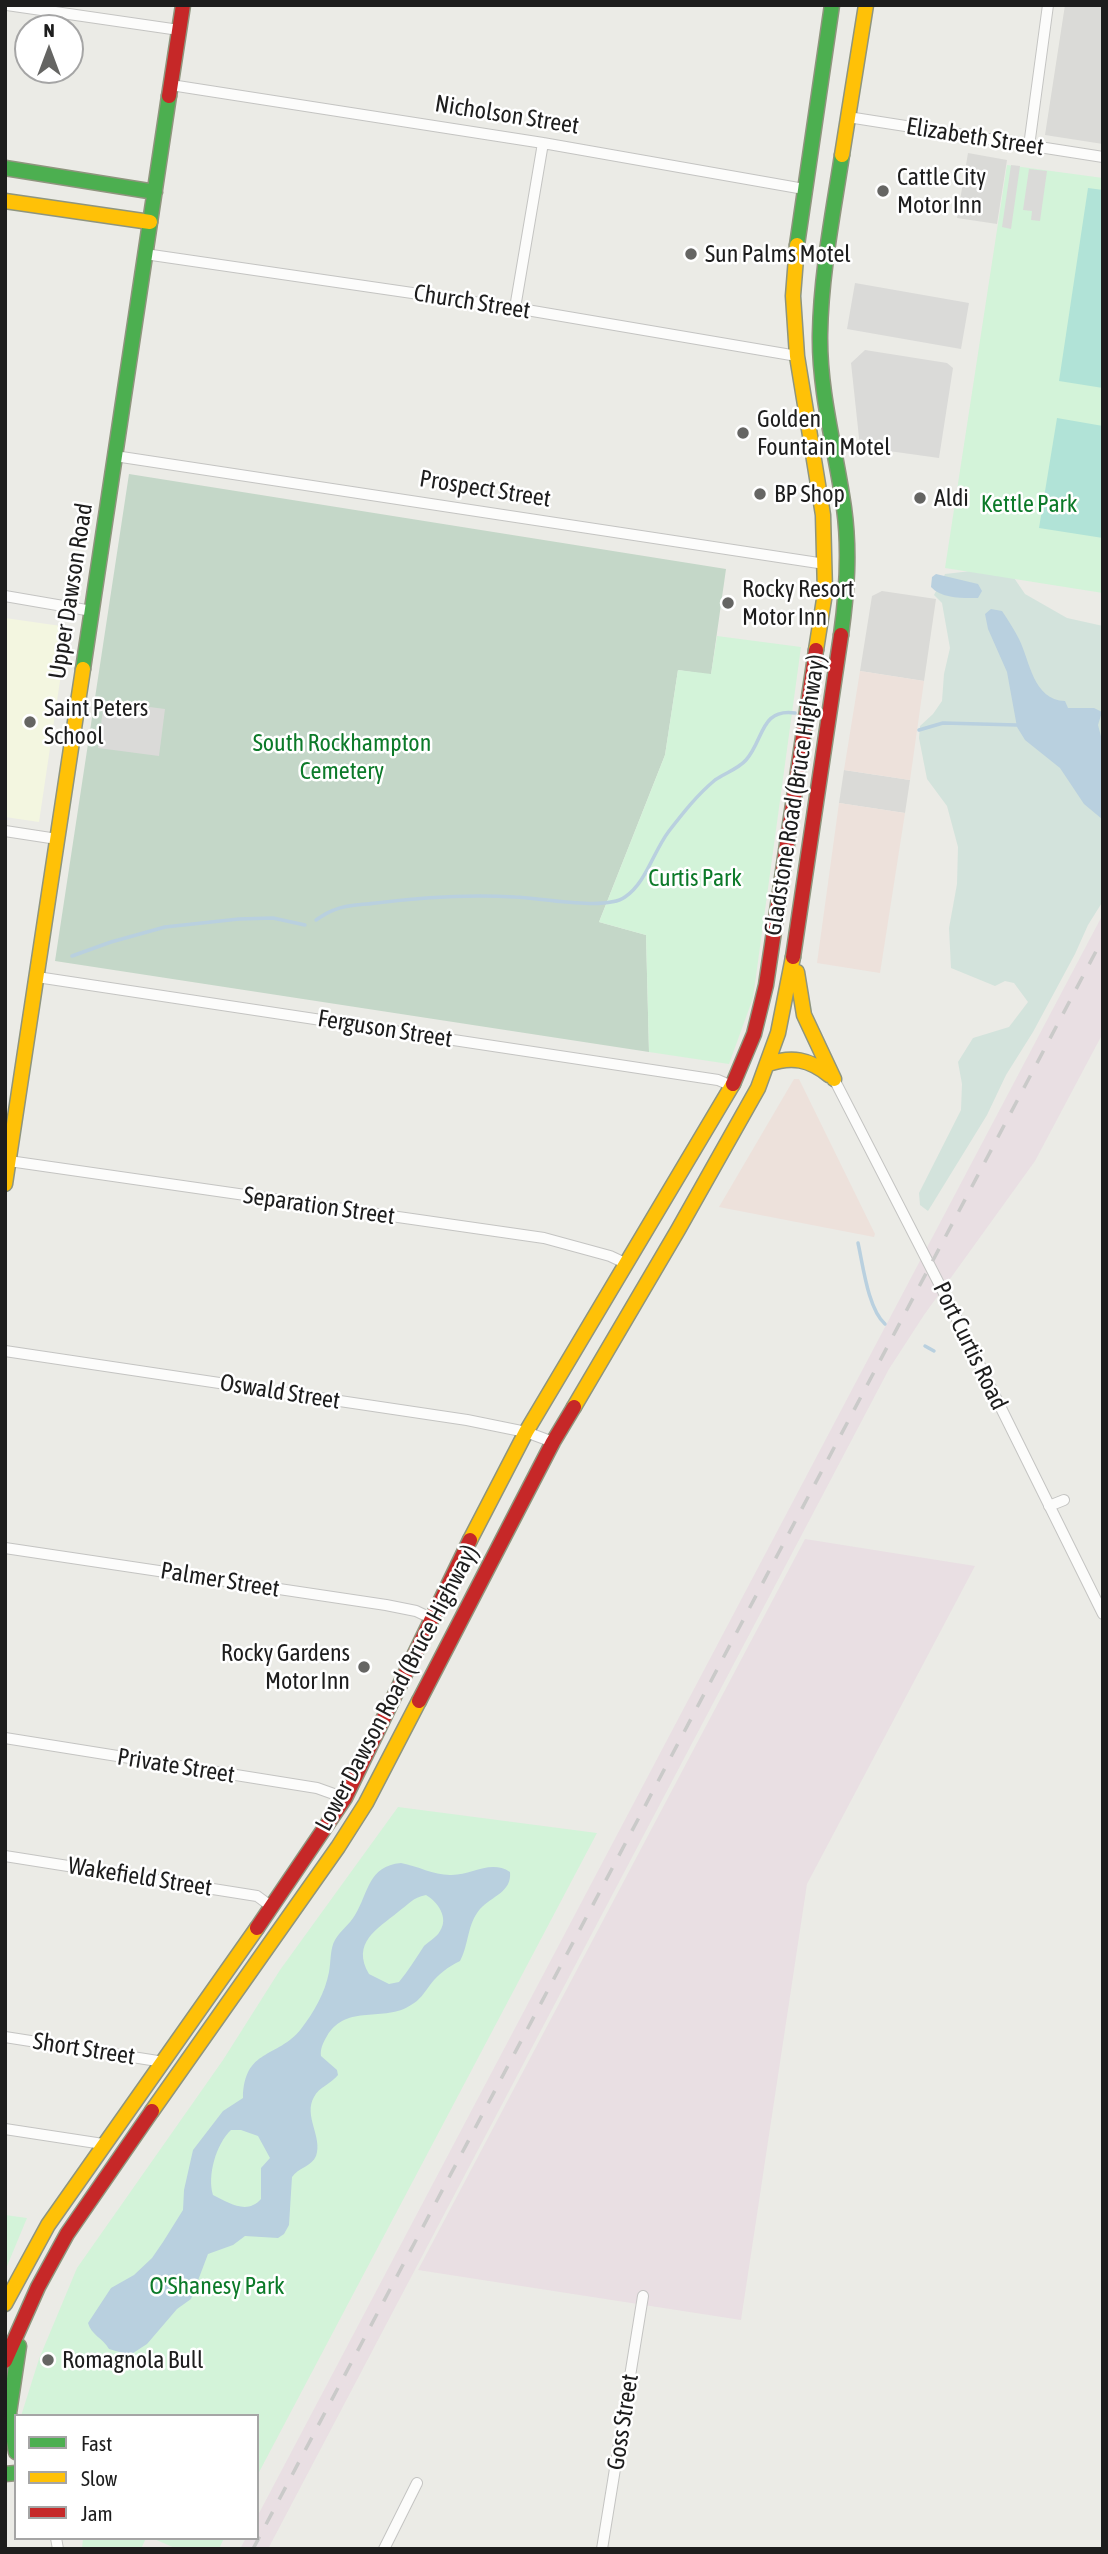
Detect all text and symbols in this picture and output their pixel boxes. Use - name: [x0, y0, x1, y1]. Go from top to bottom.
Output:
- north arrow: [14, 14, 84, 84]
- text: N: [43, 19, 55, 41]
- street label: Nicholson Street: [433, 89, 581, 141]
- street label: Elizabeth Street: [904, 112, 1046, 162]
- place label: Cattle City Motor Inn: [897, 163, 986, 219]
- marker: Cattle City Motor Inn: [875, 183, 891, 199]
- place label: Sun Palms Motel: [705, 240, 851, 268]
- marker: Sun Palms Motel: [683, 246, 699, 262]
- street label: Church Street: [412, 279, 532, 325]
- place label: Golden Fountain Motel: [757, 405, 891, 461]
- marker: Golden Fountain Motel: [735, 425, 751, 441]
- street label: Prospect Street: [417, 464, 553, 514]
- place label: BP Shop: [774, 480, 845, 508]
- place label: Aldi: [934, 484, 969, 512]
- marker: BP Shop: [752, 486, 768, 502]
- marker: Aldi: [912, 490, 928, 506]
- park label: Kettle Park: [981, 490, 1077, 518]
- street label: Upper Dawson Road: [43, 501, 99, 681]
- place label: Rocky Resort Motor Inn: [742, 575, 854, 631]
- marker: Rocky Resort Motor Inn: [720, 595, 736, 611]
- street label: Gladstone Road (Bruce Highway): [759, 652, 831, 938]
- place label: Saint Peters School: [44, 694, 148, 750]
- marker: Saint Peters School: [22, 714, 38, 730]
- park label: South Rockhampton Cemetery: [253, 729, 431, 785]
- park label: Curtis Park: [648, 864, 742, 892]
- street label: Ferguson Street: [316, 1004, 454, 1054]
- street label: Separation Street: [241, 1181, 397, 1231]
- street label: Port Curtis Road: [927, 1277, 1013, 1415]
- street label: Oswald Street: [218, 1368, 342, 1416]
- street label: Lower Dawson Road (Bruce Highway): [309, 1540, 485, 1836]
- street label: Palmer Street: [158, 1556, 282, 1604]
- place label: Rocky Gardens Motor Inn: [221, 1639, 350, 1695]
- marker: Rocky Gardens Motor Inn: [356, 1659, 372, 1675]
- street label: Private Street: [115, 1742, 237, 1790]
- street label: Wakefield Street: [66, 1851, 214, 1903]
- street label: Short Street: [31, 2027, 137, 2071]
- park label: O'Shanesy Park: [149, 2272, 285, 2300]
- place label: Romagnola Bull: [62, 2346, 203, 2374]
- marker: Romagnola Bull: [40, 2352, 56, 2368]
- street label: Goss Street: [601, 2372, 645, 2472]
- legend: [14, 2414, 259, 2540]
- text: Fast: [81, 2431, 112, 2455]
- text: Slow: [81, 2466, 117, 2490]
- text: Jam: [81, 2501, 113, 2525]

